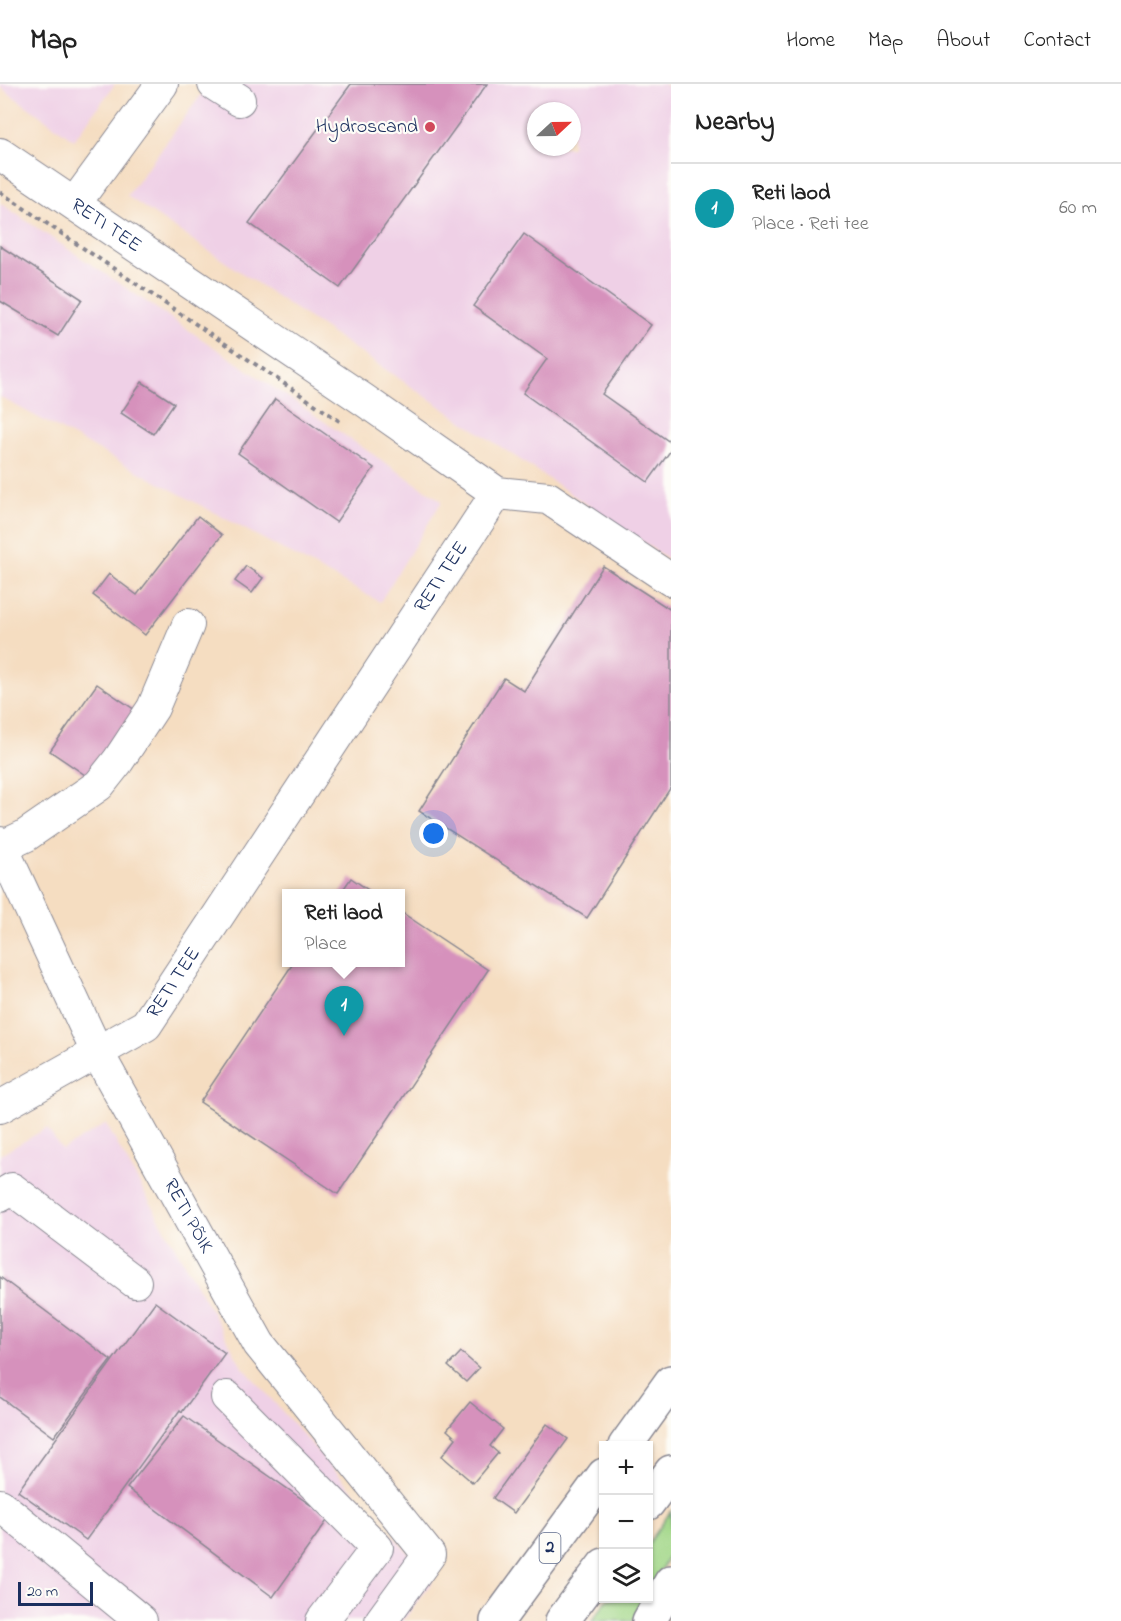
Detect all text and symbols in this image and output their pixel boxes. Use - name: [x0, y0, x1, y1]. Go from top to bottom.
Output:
- text: Map: [30, 21, 77, 62]
- text: Home: [786, 26, 835, 56]
- text: Map: [868, 26, 903, 56]
- text: About: [936, 26, 990, 56]
- text: Contact: [1023, 26, 1091, 56]
- north arrow: [527, 102, 581, 156]
- text: Nearby: [695, 104, 774, 142]
- place label: Hydroscand: [316, 113, 418, 142]
- marker: Hydroscand: [423, 120, 437, 134]
- text: Reti laod: [752, 178, 830, 210]
- street label: RETI TEE: [65, 191, 147, 260]
- text: 1: [711, 194, 718, 223]
- text: 60 m: [1059, 194, 1097, 223]
- text: Place · Reti tee: [752, 210, 869, 239]
- street label: RETI TEE: [407, 536, 476, 619]
- your location: [419, 819, 448, 848]
- popup: [282, 889, 405, 967]
- text: Reti laod: [304, 898, 383, 930]
- text: Place: [304, 930, 347, 959]
- street label: RETI TEE: [140, 941, 208, 1024]
- pin: 1: [324, 986, 364, 1036]
- street label: RETI PÕIK: [156, 1173, 221, 1259]
- map controls: [599, 1441, 653, 1603]
- button: +: [599, 1441, 653, 1495]
- button: −: [599, 1495, 653, 1549]
- road number: 2: [540, 1533, 560, 1563]
- button: layers: [599, 1549, 653, 1603]
- scale bar: [18, 1579, 93, 1606]
- text: 20 m: [27, 1580, 58, 1604]

